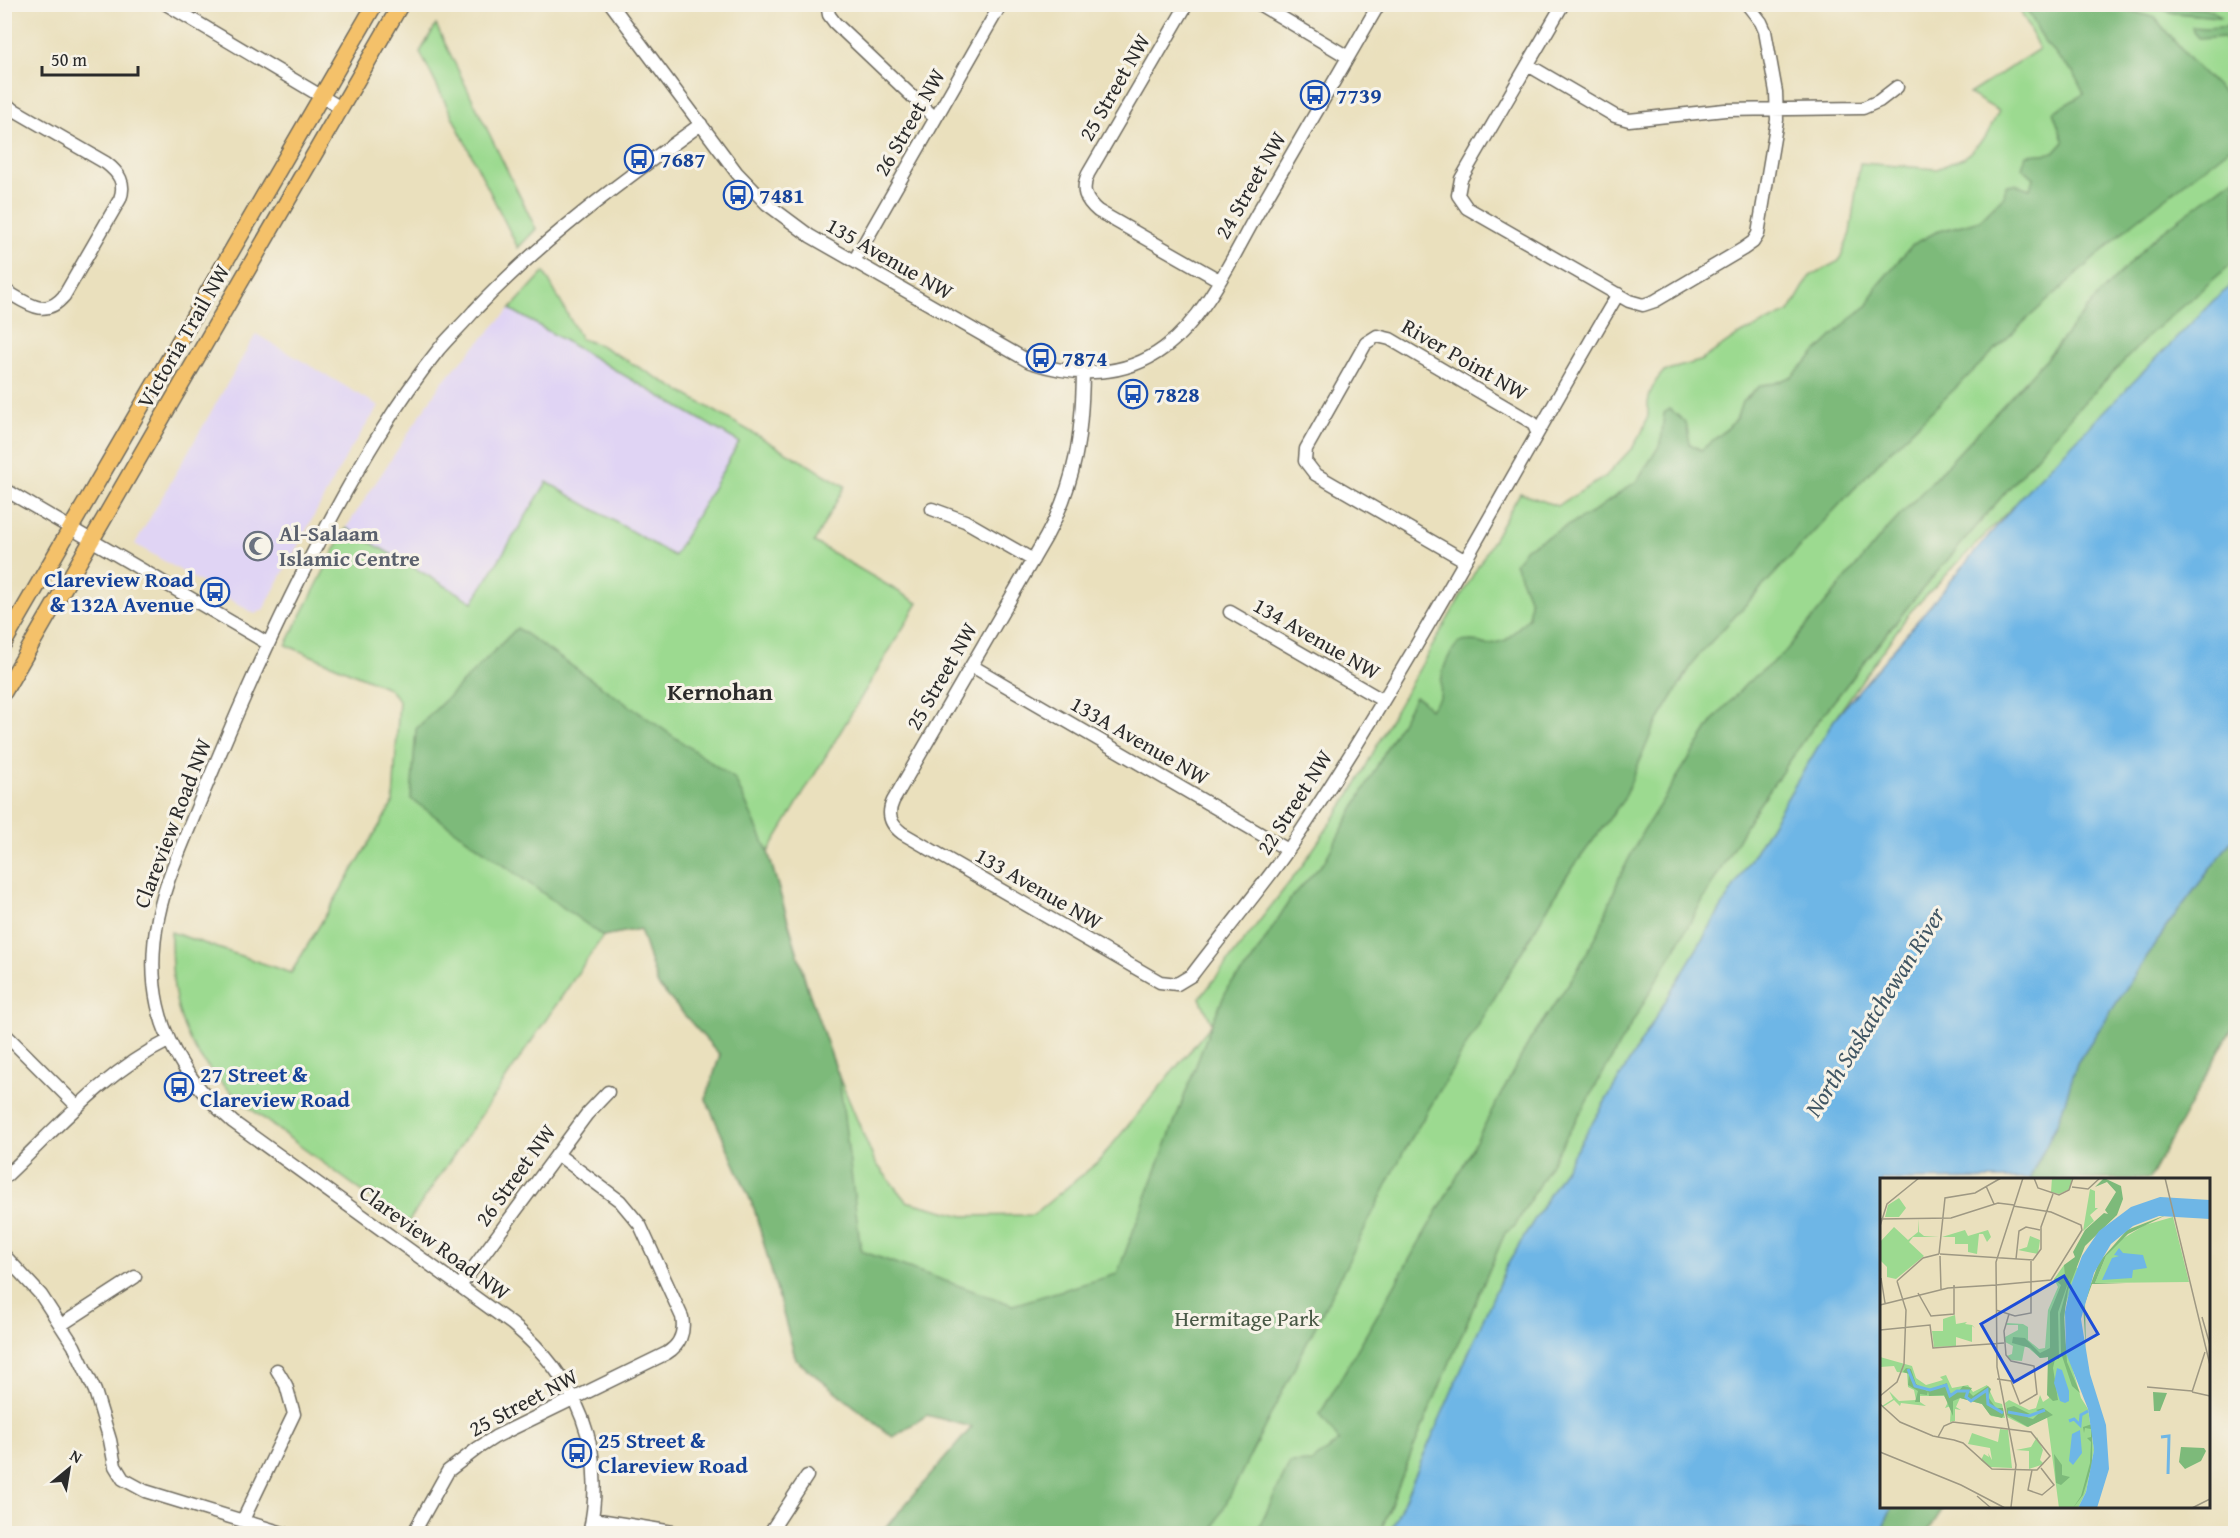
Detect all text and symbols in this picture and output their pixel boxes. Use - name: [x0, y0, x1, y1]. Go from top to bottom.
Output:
- street label: 25 Street NW: [1070, 27, 1158, 147]
- scale bar: [42, 39, 138, 77]
- text: 50 m: [51, 46, 87, 73]
- street label: 26 Street NW: [865, 62, 953, 182]
- bus stop icon: 7739: [1299, 79, 1331, 111]
- place label: 7739: [1336, 79, 1382, 111]
- street label: 24 Street NW: [1206, 125, 1294, 245]
- bus stop icon: 7687: [623, 143, 655, 175]
- place label: 7687: [660, 143, 706, 175]
- bus stop icon: 7481: [722, 179, 754, 211]
- place label: 7481: [759, 179, 805, 211]
- street label: 135 Avenue NW: [820, 209, 960, 308]
- street label: Victoria Trail NW: [129, 258, 237, 414]
- street label: River Point NW: [1396, 310, 1534, 408]
- bus stop icon: 7874: [1025, 342, 1057, 374]
- place label: 7874: [1062, 342, 1108, 374]
- bus stop icon: 7828: [1117, 378, 1149, 410]
- place label: 7828: [1154, 378, 1200, 410]
- place label: Al-Salaam Islamic Centre: [279, 517, 420, 574]
- mosque icon: Al-Salaam Islamic Centre: [242, 530, 274, 562]
- place label: Clareview Road & 132A Avenue: [44, 563, 194, 620]
- bus stop icon: Clareview Road & 132A Avenue: [199, 576, 231, 608]
- street label: 134 Avenue NW: [1247, 589, 1387, 688]
- street label: 25 Street NW: [897, 616, 985, 736]
- district label: Kernohan: [667, 674, 773, 709]
- street label: 133A Avenue NW: [1065, 687, 1216, 793]
- street label: Clareview Road NW: [125, 733, 219, 913]
- street label: 22 Street NW: [1248, 743, 1340, 861]
- street label: 133 Avenue NW: [969, 839, 1109, 938]
- water label: North Saskatchewan River: [1795, 899, 1954, 1124]
- place label: 27 Street & Clareview Road: [200, 1058, 350, 1115]
- bus stop icon: 27 Street & Clareview Road: [163, 1071, 195, 1103]
- street label: 26 Street NW: [467, 1117, 563, 1233]
- street label: Clareview Road NW: [353, 1176, 517, 1308]
- inset map: [1880, 1178, 2210, 1508]
- park label: Hermitage Park: [1175, 1302, 1320, 1334]
- street label: 25 Street NW: [463, 1360, 584, 1444]
- place label: 25 Street & Clareview Road: [598, 1424, 748, 1481]
- bus stop icon: 25 Street & Clareview Road: [561, 1437, 593, 1469]
- north arrow: [39, 1439, 99, 1499]
- text: N: [66, 1443, 87, 1469]

